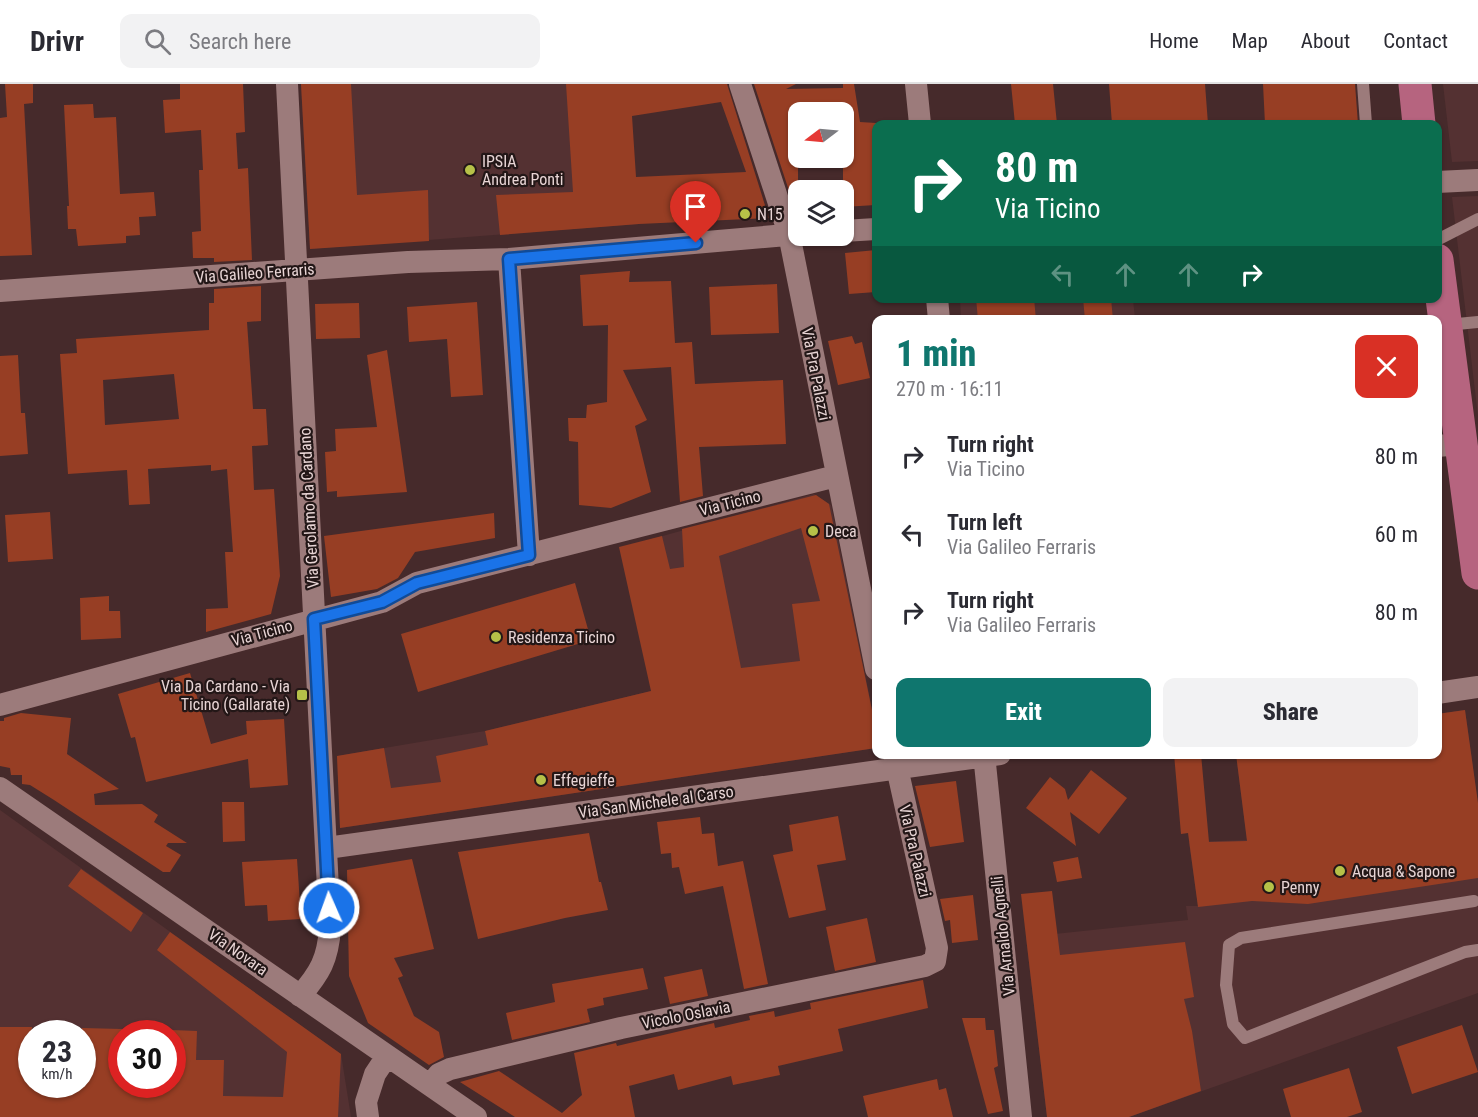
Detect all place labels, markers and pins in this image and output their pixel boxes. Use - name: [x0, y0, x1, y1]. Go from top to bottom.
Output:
- place label: IPSIA Andrea Ponti: [482, 152, 563, 189]
- marker: IPSIA Andrea Ponti: [463, 163, 477, 177]
- pin: [670, 181, 721, 243]
- place label: N15: [757, 205, 783, 224]
- marker: N15: [738, 207, 752, 221]
- place label: Deca: [825, 522, 857, 541]
- marker: Deca: [806, 524, 820, 538]
- place label: Residenza Ticino: [508, 628, 615, 647]
- marker: Residenza Ticino: [489, 630, 503, 644]
- place label: Via Da Cardano - Via Ticino (Gallarate): [161, 677, 290, 714]
- marker: Via Da Cardano - Via Ticino (Gallarate): [295, 688, 309, 702]
- place label: Effegieffe: [553, 771, 615, 790]
- marker: Effegieffe: [534, 773, 548, 787]
- place label: Acqua & Sapone: [1352, 862, 1455, 881]
- marker: Acqua & Sapone: [1333, 864, 1347, 878]
- place label: Penny: [1281, 878, 1320, 897]
- marker: Penny: [1262, 880, 1276, 894]

